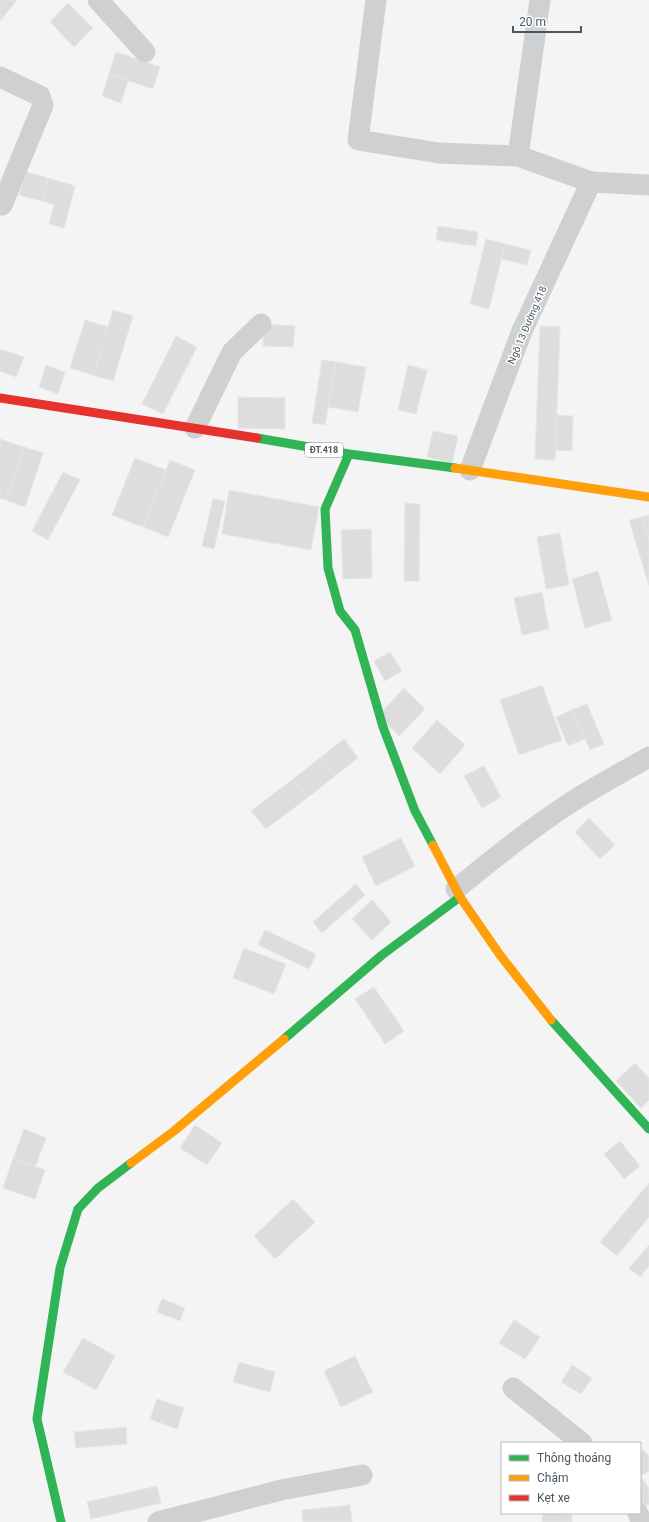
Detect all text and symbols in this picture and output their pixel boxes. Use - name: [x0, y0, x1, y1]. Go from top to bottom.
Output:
- scale bar: [513, 8, 581, 34]
- text: 20 m: [519, 15, 546, 29]
- street label: Ngõ 13 Đường 418: [506, 284, 549, 366]
- road number: ĐT.418: [305, 443, 343, 457]
- legend: [501, 1442, 641, 1514]
- text: Thông thoáng: [537, 1451, 611, 1465]
- text: Chậm: [537, 1471, 568, 1485]
- text: Kẹt xe: [537, 1491, 570, 1505]

